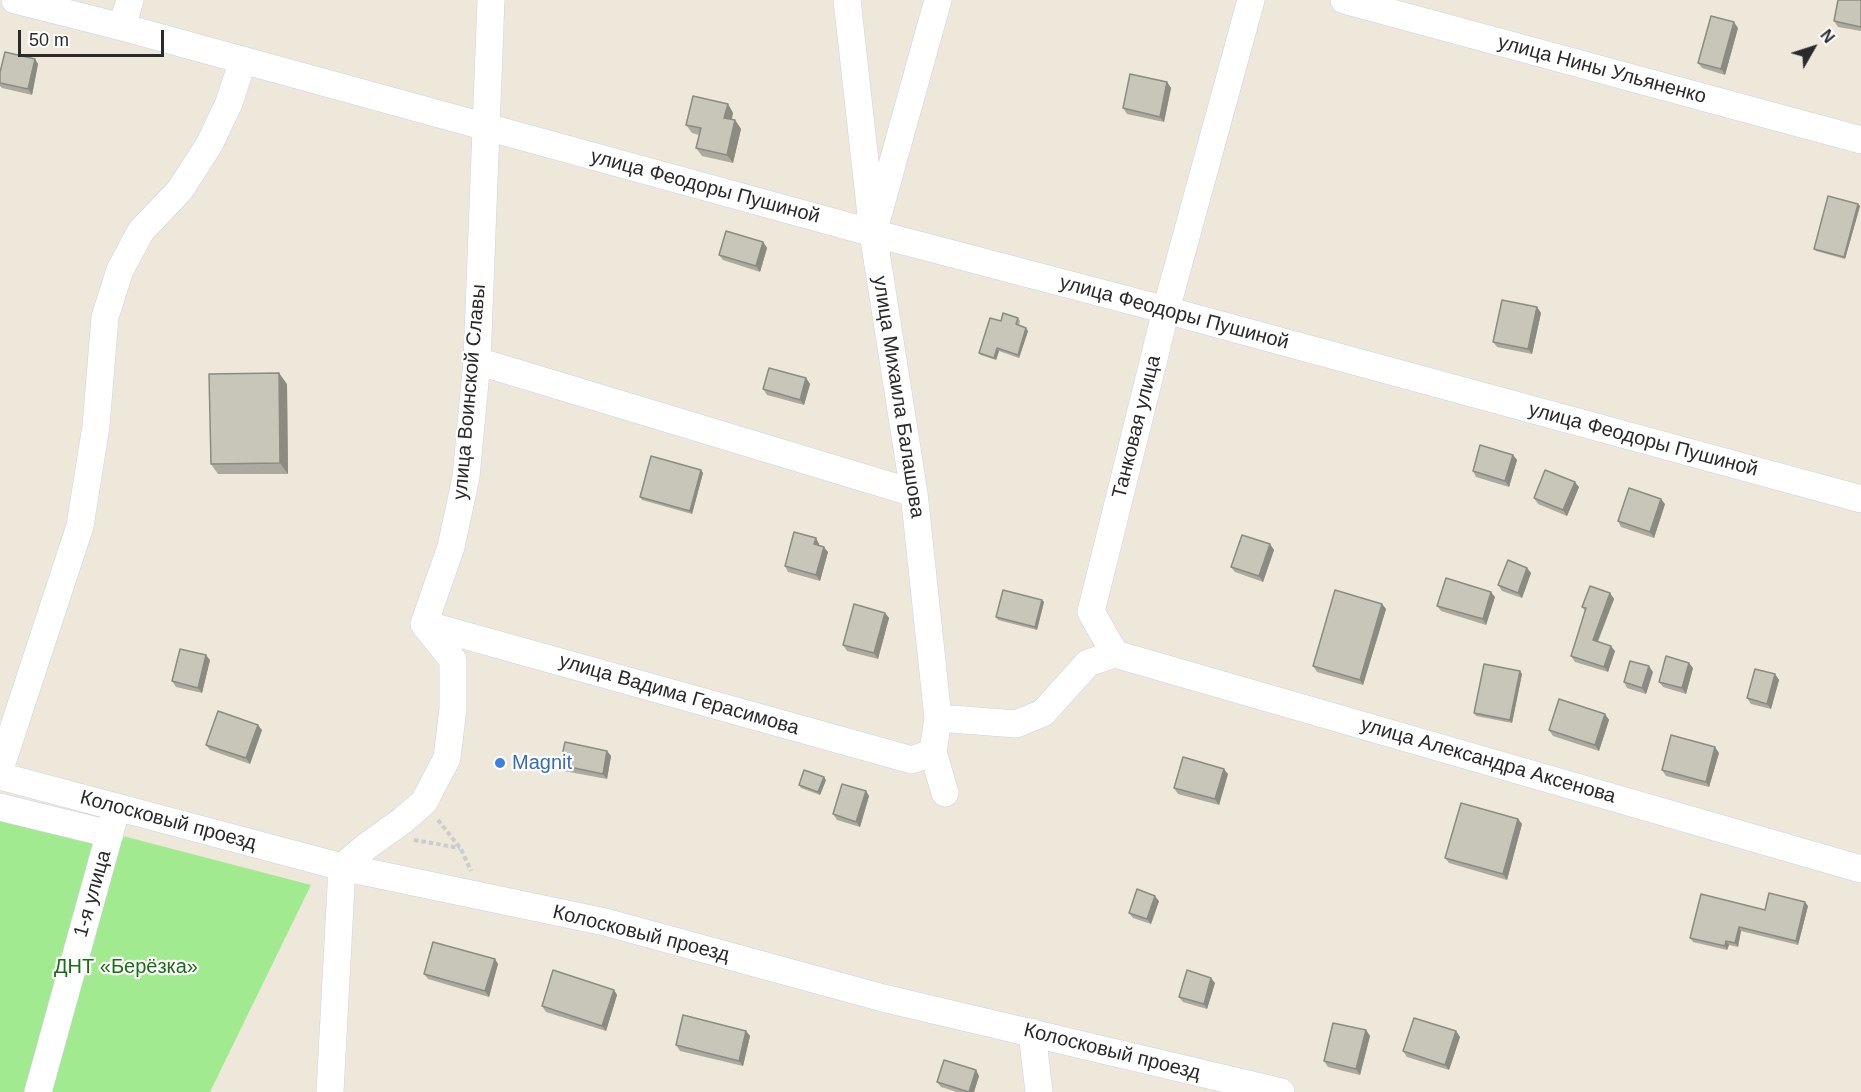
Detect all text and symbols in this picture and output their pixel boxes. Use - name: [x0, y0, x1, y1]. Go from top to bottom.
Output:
- scale bar: [21, 18, 166, 56]
- north arrow: [1783, 18, 1843, 78]
- text: N: [1817, 27, 1838, 46]
- text: 50 m: [29, 30, 69, 50]
- street label: улица Нины Ульяненко: [1495, 31, 1709, 109]
- street label: улица Феодоры Пушиной: [588, 145, 822, 229]
- street label: улица Феодоры Пушиной: [1057, 271, 1291, 355]
- street label: улица Михаила Балашова: [867, 274, 929, 520]
- street label: улица Воинской Славы: [449, 283, 491, 501]
- street label: Танковая улица: [1108, 353, 1166, 501]
- street label: улица Феодоры Пушиной: [1526, 398, 1760, 482]
- street label: улица Вадима Герасимова: [556, 649, 802, 741]
- street label: улица Александра Аксенова: [1358, 713, 1618, 809]
- place label: Magnit: [512, 751, 572, 775]
- marker: Magnit: [493, 756, 507, 770]
- street label: Колосковый проезд: [77, 786, 259, 856]
- street label: 1-я улица: [69, 848, 117, 940]
- street label: Колосковый проезд: [550, 900, 732, 968]
- park label: ДНТ «Берёзка»: [54, 955, 198, 979]
- street label: Колосковый проезд: [1021, 1018, 1203, 1086]

